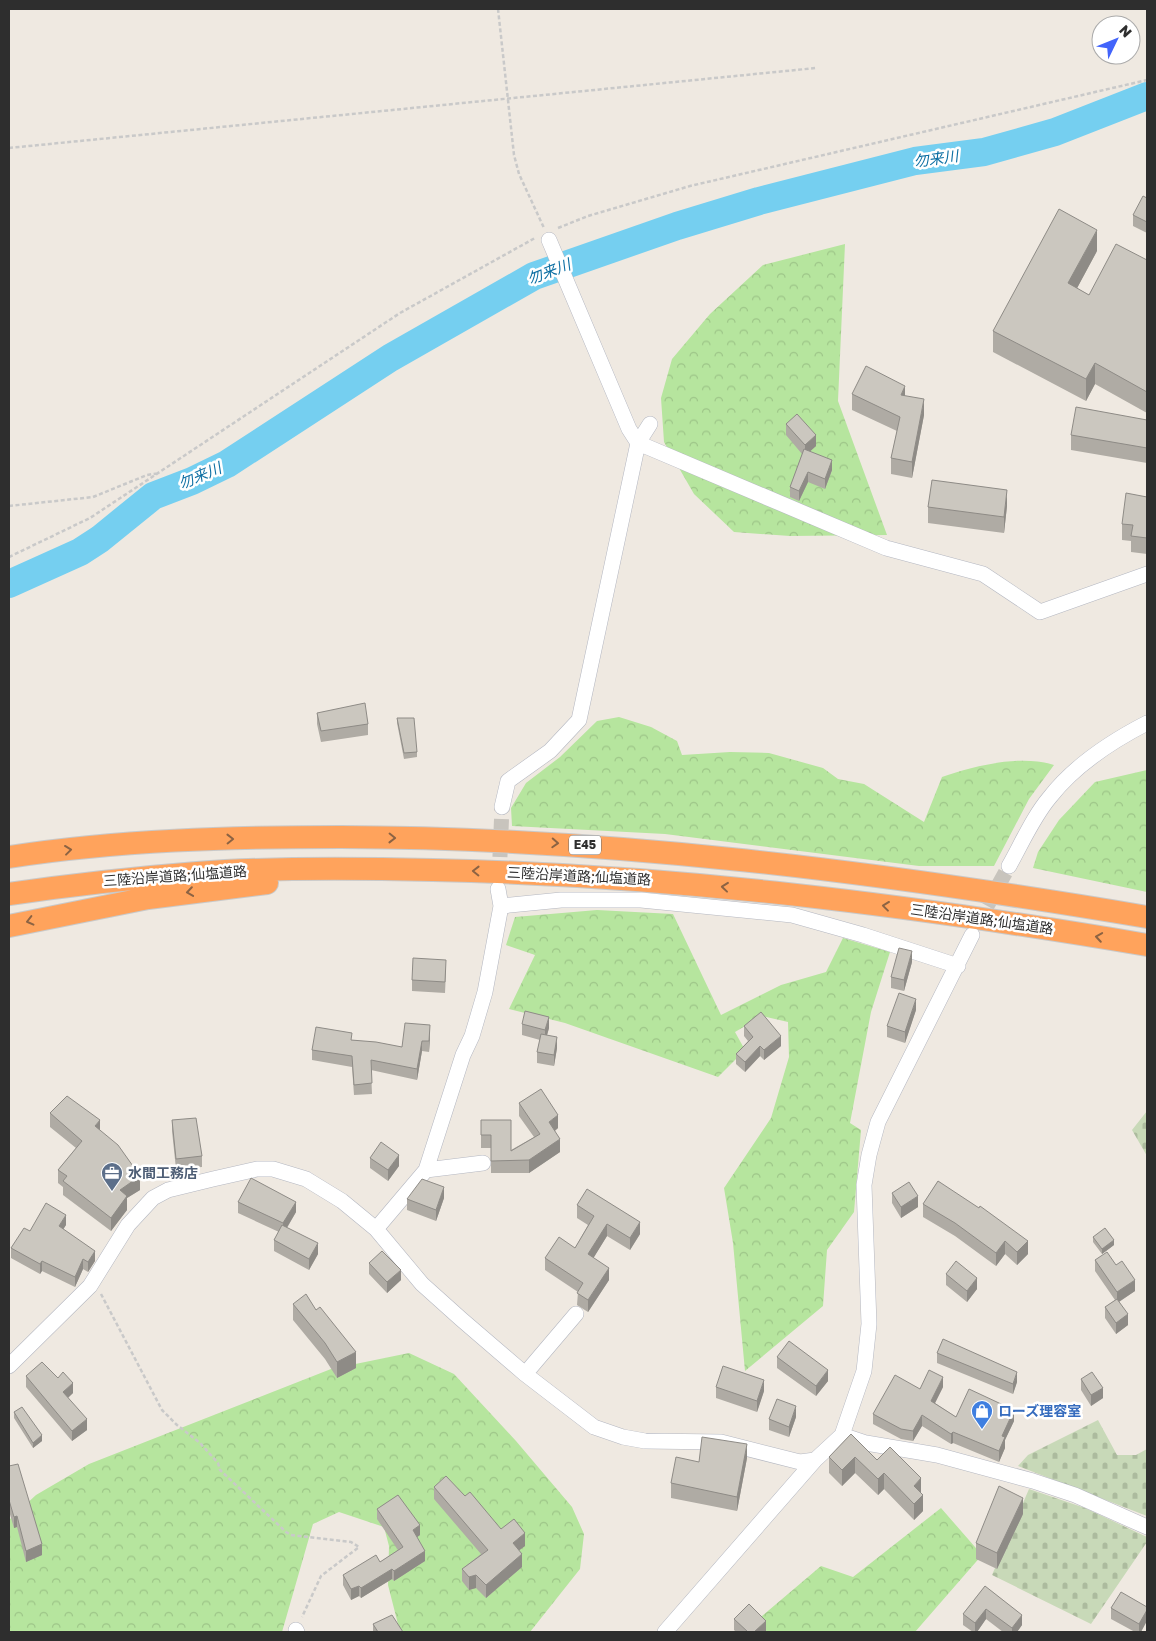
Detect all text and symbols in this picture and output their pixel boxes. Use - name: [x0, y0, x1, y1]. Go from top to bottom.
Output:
- north arrow: [1091, 15, 1141, 65]
- text: N: [1116, 21, 1136, 40]
- water label: 勿来川: [912, 146, 961, 170]
- water label: 勿来川: [524, 254, 575, 288]
- water label: 勿来川: [175, 457, 226, 492]
- one-way arrow: [389, 832, 397, 843]
- one-way arrow: [226, 833, 234, 844]
- road number: E45: [569, 836, 601, 854]
- one-way arrow: [551, 838, 559, 849]
- one-way arrow: [64, 845, 72, 856]
- street label: 三陸沿岸道路;仙塩道路: [102, 862, 247, 889]
- street label: 三陸沿岸道路;仙塩道路: [507, 863, 651, 888]
- one-way arrow: [471, 866, 479, 876]
- one-way arrow: [721, 882, 729, 893]
- one-way arrow: [185, 887, 194, 897]
- street label: 三陸沿岸道路;仙塩道路: [909, 900, 1055, 937]
- one-way arrow: [882, 901, 890, 912]
- one-way arrow: [25, 915, 34, 926]
- one-way arrow: [1095, 932, 1104, 942]
- office icon: 水間工務店: [100, 1161, 124, 1192]
- place label: 水間工務店: [128, 1164, 198, 1181]
- shop icon: ローズ理容室: [970, 1399, 994, 1430]
- place label: ローズ理容室: [998, 1402, 1081, 1419]

